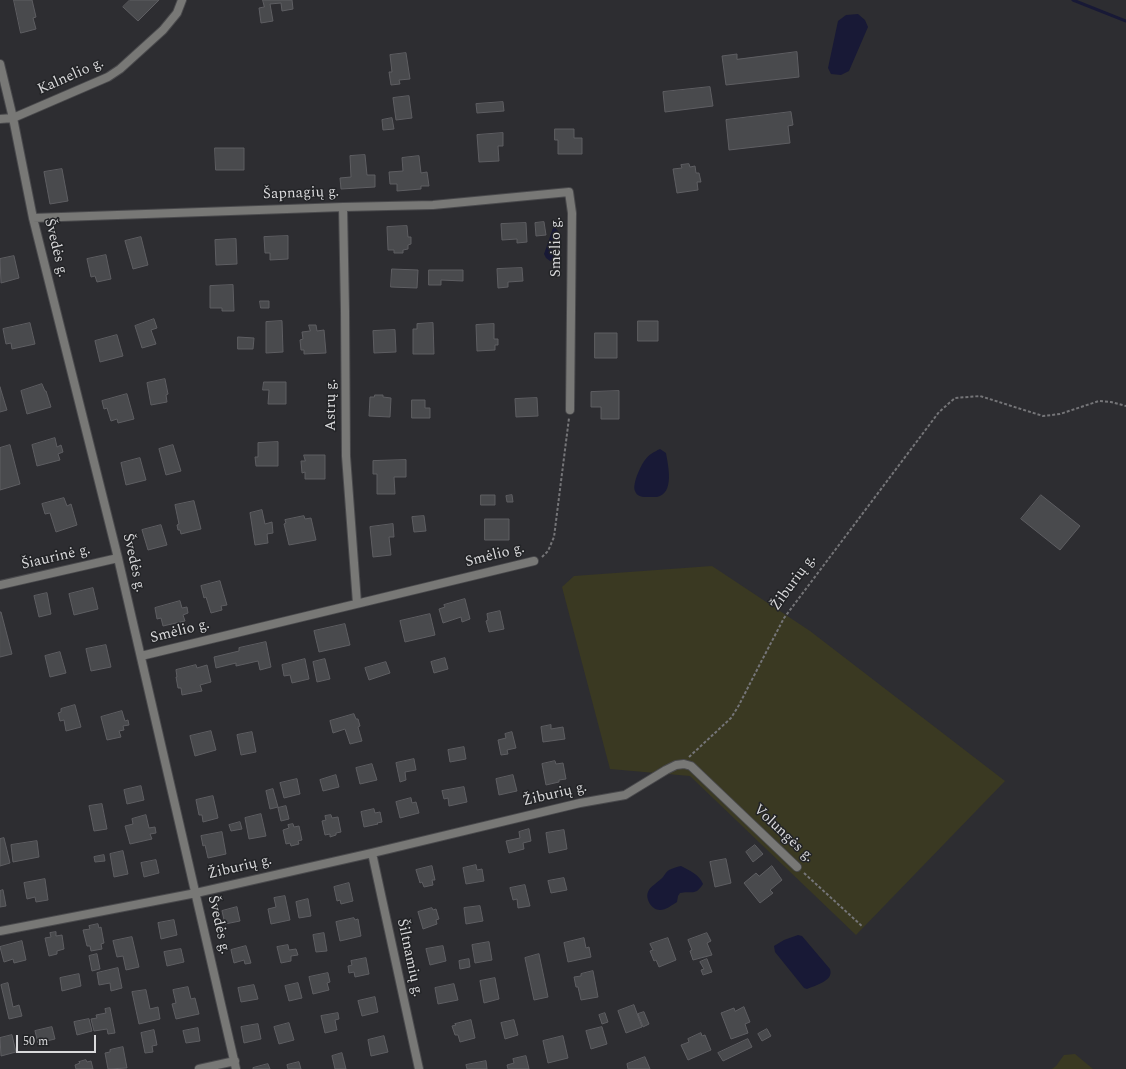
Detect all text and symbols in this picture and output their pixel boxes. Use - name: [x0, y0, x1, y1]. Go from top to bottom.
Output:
- street label: Kalnelio g.: [35, 54, 107, 100]
- street label: Šapnagių g.: [263, 184, 339, 204]
- street label: Švedės g.: [39, 217, 71, 279]
- street label: Smėlio g.: [548, 217, 566, 277]
- street label: Astrų g.: [323, 379, 341, 431]
- street label: Švedės g.: [117, 532, 149, 594]
- street label: Smėlio g.: [464, 540, 526, 572]
- street label: Šiaurinė g.: [20, 541, 92, 575]
- street label: Žiburių g.: [768, 551, 820, 615]
- street label: Smėlio g.: [149, 616, 211, 648]
- street label: Žiburių g.: [521, 779, 589, 811]
- street label: Volungės g.: [749, 801, 817, 867]
- street label: Žiburių g.: [206, 852, 274, 884]
- street label: Švedės g.: [202, 894, 234, 956]
- street label: Šiltnamių g.: [392, 917, 426, 999]
- scale bar: [18, 1027, 98, 1053]
- text: 50 m: [23, 1032, 48, 1051]

